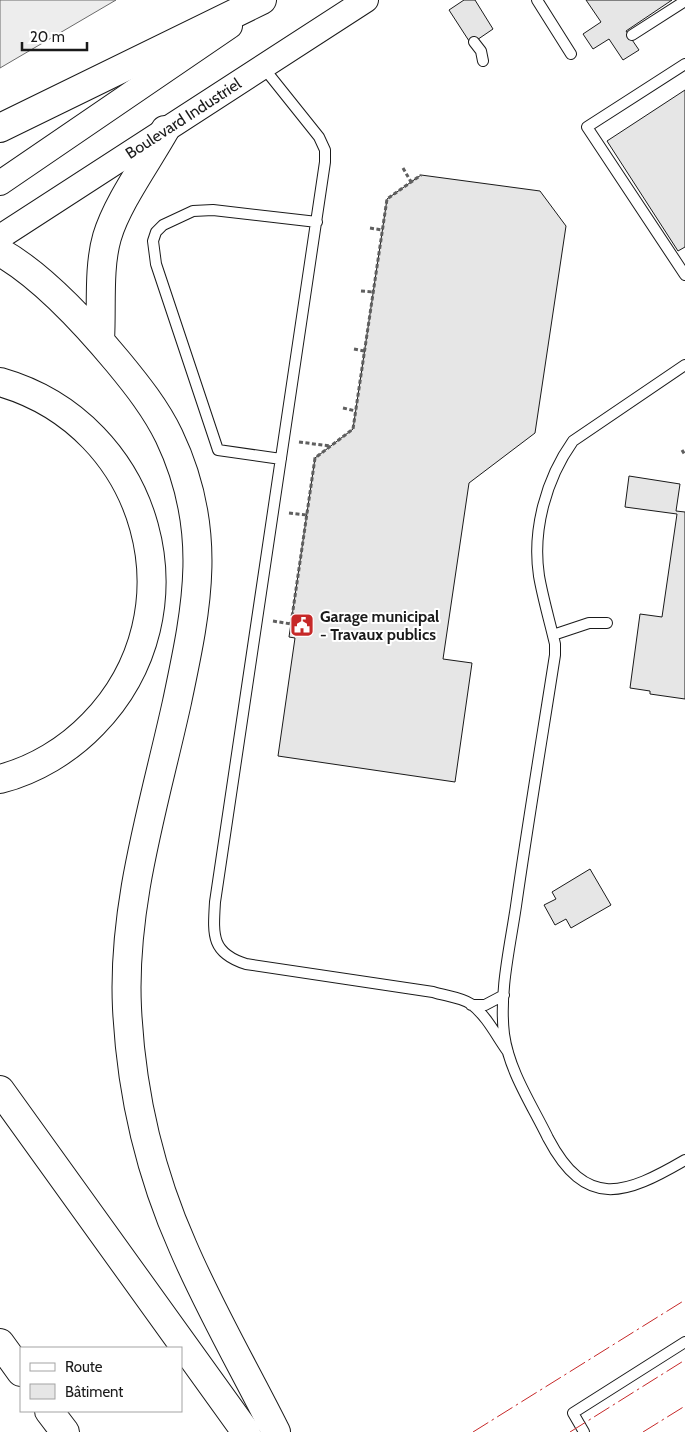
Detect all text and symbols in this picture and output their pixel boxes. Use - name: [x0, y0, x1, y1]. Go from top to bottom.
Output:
- scale bar: [22, 20, 88, 52]
- text: 20 m: [30, 28, 65, 46]
- street label: Boulevard Industriel: [122, 74, 245, 163]
- place label: Garage municipal - Travaux publics: [320, 607, 439, 644]
- public building icon: Garage municipal - Travaux publics: [289, 612, 315, 638]
- legend: [20, 1347, 182, 1412]
- text: Route: [65, 1358, 103, 1376]
- text: Bâtiment: [65, 1383, 123, 1401]

